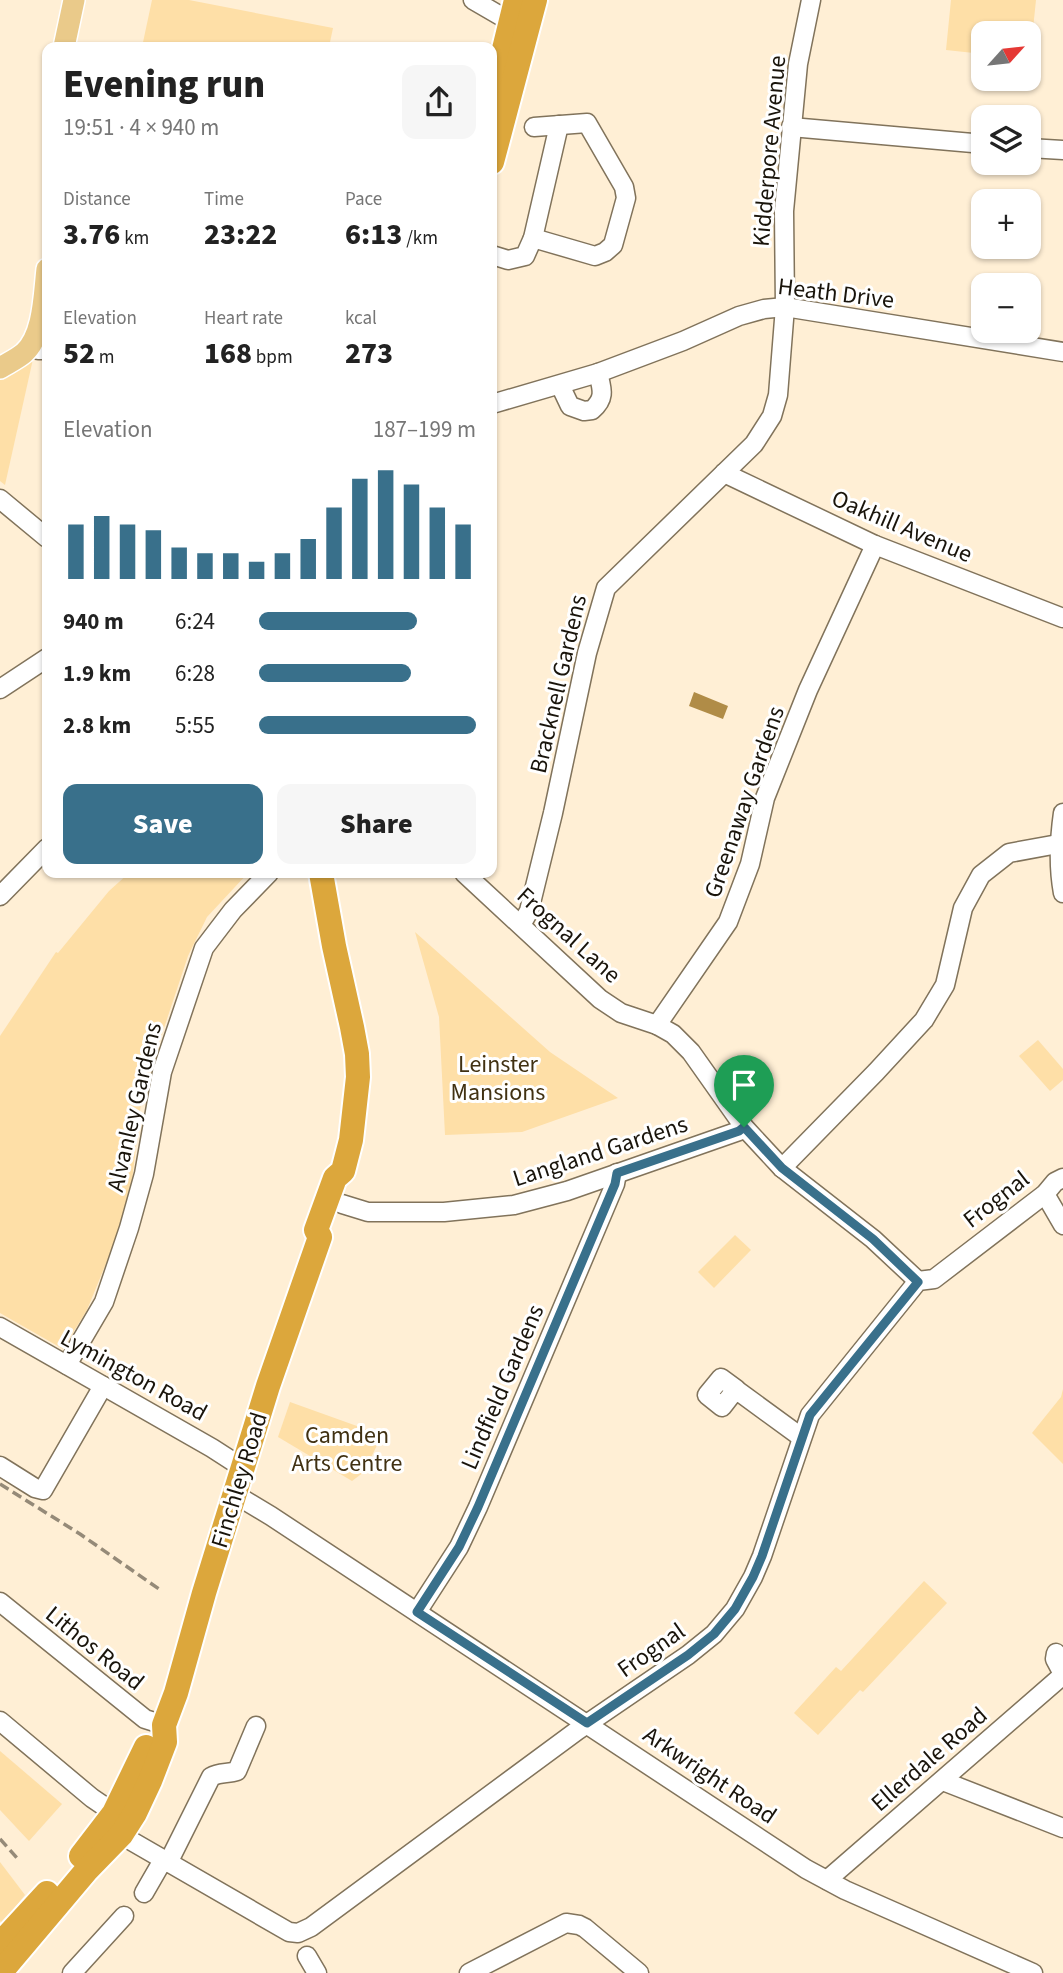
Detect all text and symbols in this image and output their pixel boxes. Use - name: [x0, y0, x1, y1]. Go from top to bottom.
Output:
- north arrow: [971, 21, 1041, 91]
- map controls: [971, 21, 1041, 343]
- street label: Kidderpore Avenue: [744, 54, 795, 248]
- text: Evening run: [63, 58, 265, 112]
- button: share: [402, 65, 476, 139]
- button: layers: [971, 105, 1041, 175]
- text: 19:51 · 4 × 940 m: [63, 111, 219, 144]
- text: Distance: [63, 186, 131, 213]
- text: Time: [204, 186, 244, 213]
- text: Pace: [345, 186, 382, 213]
- button: +: [971, 189, 1041, 259]
- text: 3.76: [63, 213, 120, 256]
- text: 23:22: [204, 213, 277, 256]
- text: 6:13: [345, 213, 402, 256]
- text: km: [120, 225, 149, 252]
- text: /km: [402, 225, 438, 252]
- street label: Heath Drive: [776, 269, 896, 318]
- button: −: [971, 273, 1041, 343]
- text: Elevation: [63, 305, 137, 332]
- text: Heart rate: [204, 305, 283, 332]
- text: kcal: [345, 305, 377, 332]
- text: 52: [63, 332, 95, 375]
- text: 168: [204, 332, 252, 375]
- text: 273: [345, 332, 393, 375]
- text: m: [95, 344, 115, 371]
- text: bpm: [252, 344, 293, 371]
- text: Elevation: [63, 413, 153, 446]
- text: 187–199 m: [373, 413, 476, 446]
- street label: Oakhill Avenue: [826, 481, 978, 572]
- street label: Bracknell Gardens: [521, 591, 596, 777]
- text: 940 m: [63, 605, 124, 638]
- text: 6:24: [175, 605, 215, 638]
- text: 1.9 km: [63, 657, 131, 690]
- text: 6:28: [175, 657, 215, 690]
- street label: Greenaway Gardens: [695, 702, 794, 903]
- text: 2.8 km: [63, 709, 131, 742]
- text: 5:55: [175, 709, 215, 742]
- button: Save: [63, 784, 263, 864]
- button: Share: [277, 784, 476, 864]
- street label: Frognal Lane: [509, 879, 628, 992]
- street label: Alvanley Gardens: [98, 1019, 171, 1195]
- park label: Leinster Mansions: [451, 1047, 545, 1110]
- pin: [714, 1055, 774, 1127]
- icon: arrive: [725, 1066, 763, 1104]
- street label: Langland Gardens: [508, 1107, 692, 1196]
- street label: Frognal: [956, 1162, 1037, 1237]
- street label: Lindfield Gardens: [452, 1299, 553, 1475]
- street label: Lymington Road: [54, 1321, 214, 1430]
- street label: Finchley Road: [202, 1408, 277, 1552]
- park label: Camden Arts Centre: [292, 1418, 402, 1481]
- street label: Lithos Road: [38, 1598, 152, 1699]
- street label: Frognal: [610, 1614, 692, 1687]
- street label: Ellerdale Road: [863, 1699, 995, 1820]
- street label: Arkwright Road: [636, 1718, 783, 1833]

